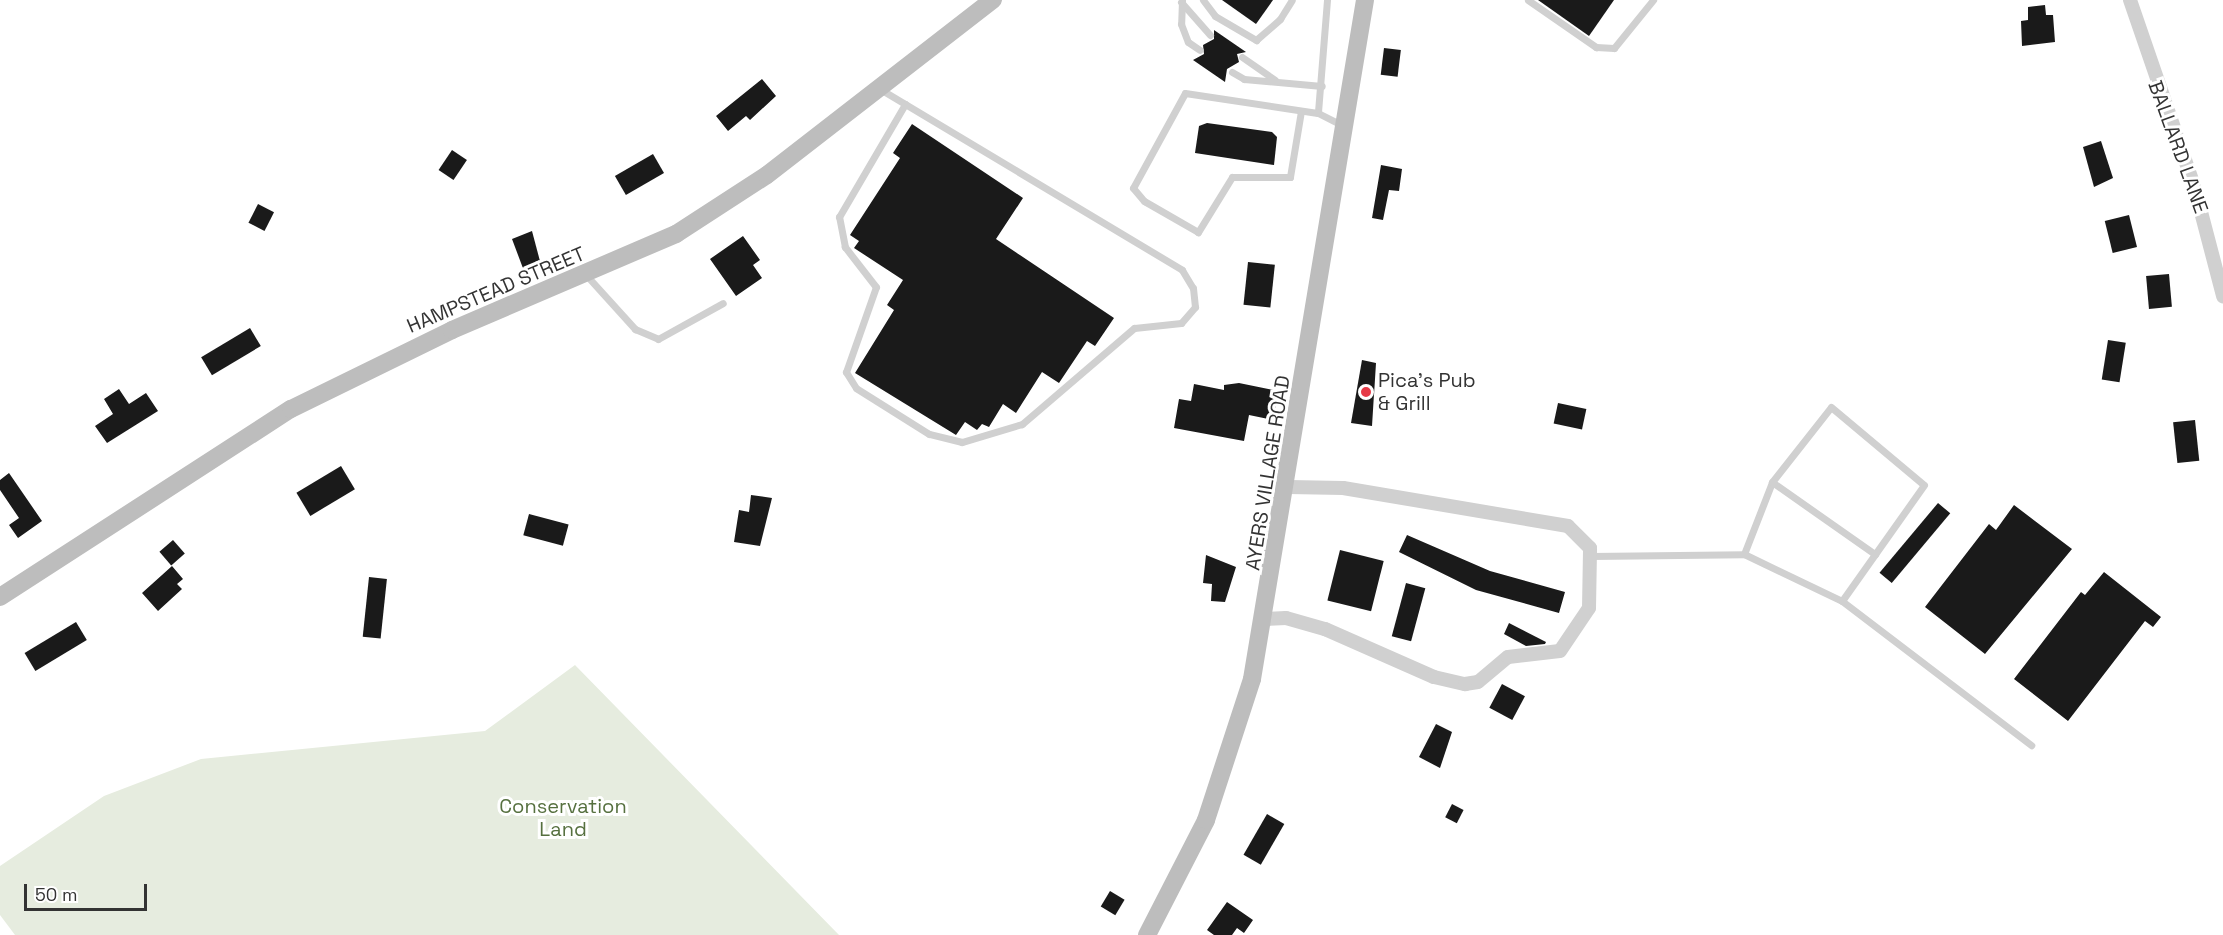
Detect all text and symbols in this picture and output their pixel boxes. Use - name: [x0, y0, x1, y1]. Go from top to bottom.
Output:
- street label: BALLARD LANE: [2143, 77, 2213, 217]
- street label: HAMPSTEAD STREET: [403, 242, 589, 338]
- place label: Pica's Pub & Grill: [1378, 368, 1476, 415]
- street label: AYERS VILLAGE ROAD: [1241, 374, 1295, 572]
- marker: Pica's Pub & Grill: [1359, 385, 1373, 399]
- park label: Conservation Land: [499, 795, 627, 842]
- scale bar: [27, 872, 150, 910]
- text: 50 m: [35, 883, 77, 906]

